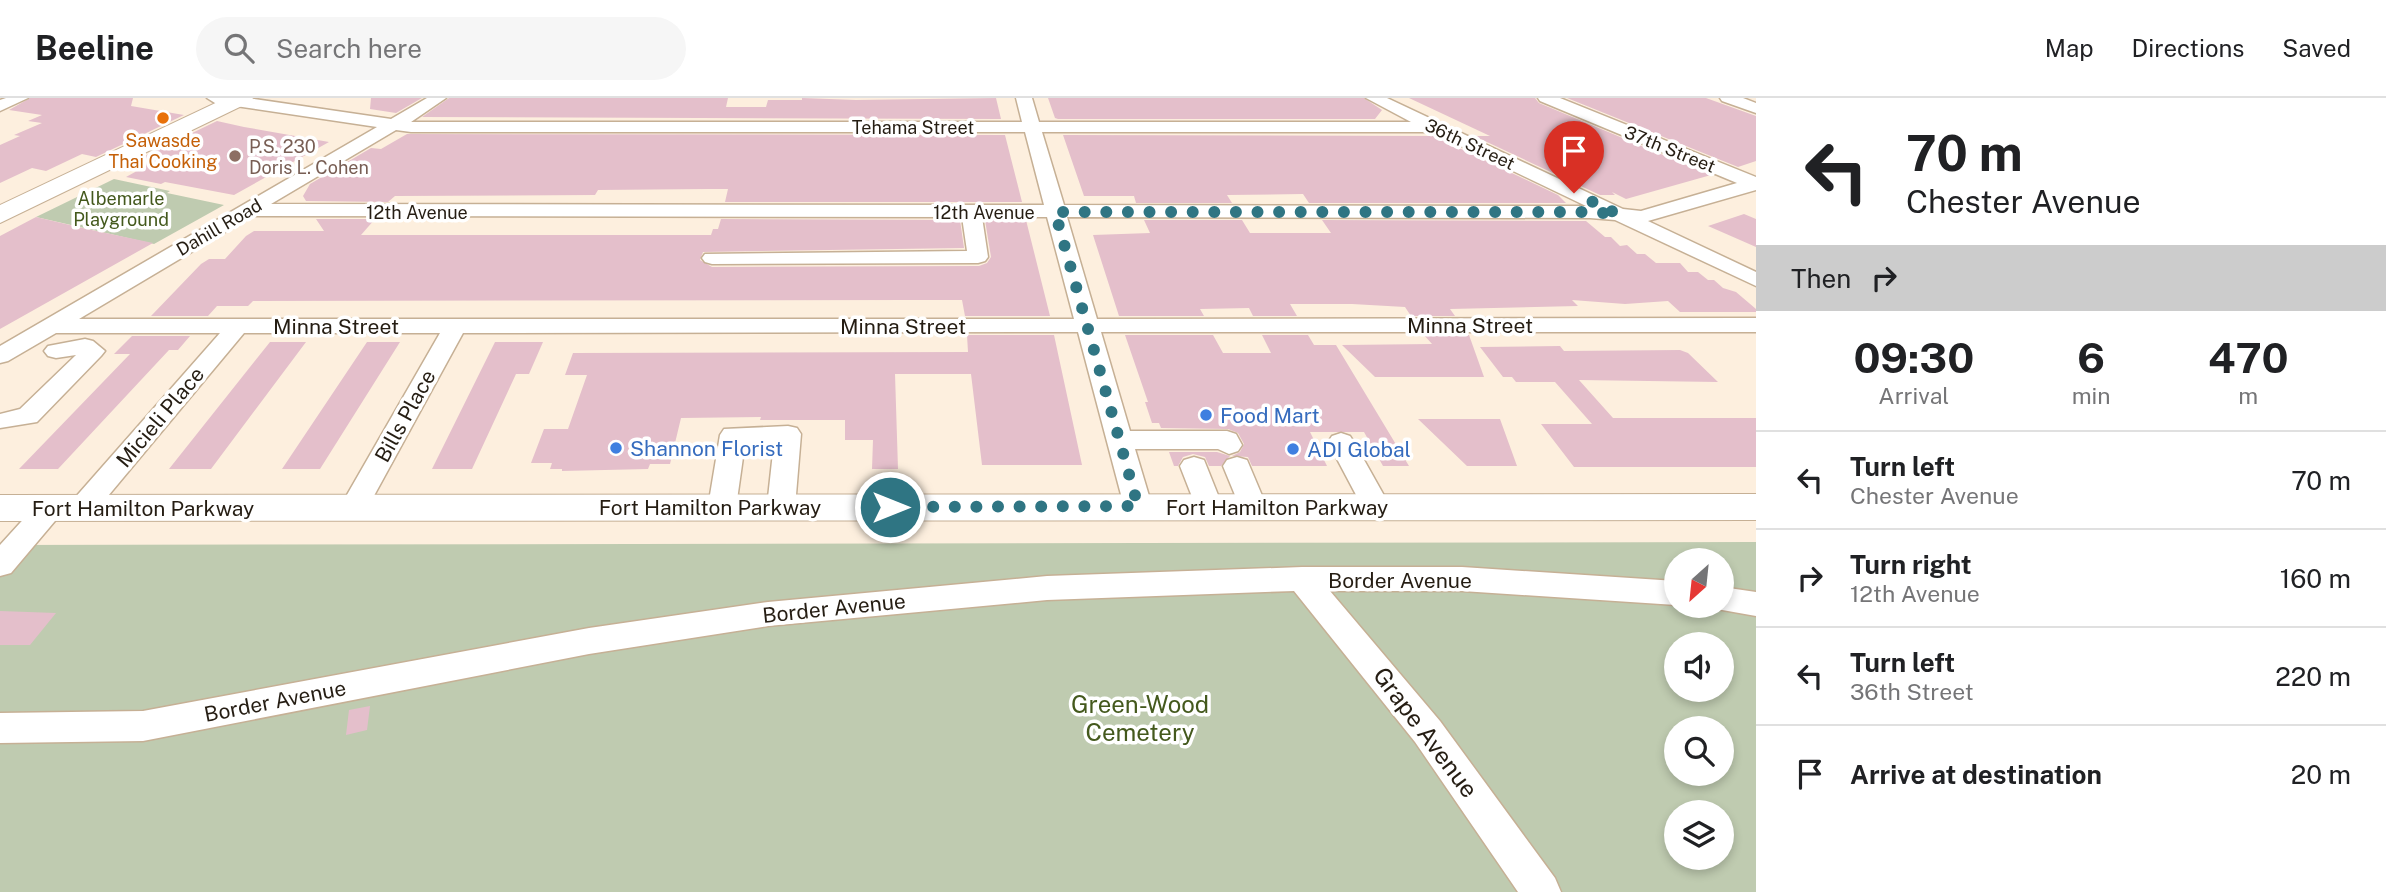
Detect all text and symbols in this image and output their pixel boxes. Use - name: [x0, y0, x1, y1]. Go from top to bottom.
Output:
- search box: [196, 17, 686, 80]
- text: Beeline: [35, 29, 154, 67]
- icon: search: [220, 29, 258, 67]
- text: Search here: [276, 33, 422, 64]
- text: Map: [2045, 34, 2094, 62]
- text: Directions: [2132, 34, 2244, 62]
- text: Saved: [2282, 34, 2351, 62]
- marker: Sawasde Thai Cooking: [155, 110, 171, 126]
- street label: 36th Street: [1422, 114, 1518, 174]
- street label: Tehama Street: [852, 117, 974, 138]
- pin: [1544, 121, 1604, 193]
- street label: 37th Street: [1621, 121, 1719, 177]
- text: 70 m: [1906, 124, 2023, 182]
- icon: left: [1791, 126, 1882, 217]
- place label: Sawasde Thai Cooking: [109, 130, 217, 172]
- icon: arrive: [1555, 132, 1593, 170]
- place label: P.S. 230 Doris L. Cohen: [249, 136, 369, 178]
- marker: P.S. 230 Doris L. Cohen: [227, 148, 243, 164]
- text: Chester Avenue: [1906, 183, 2141, 220]
- park label: Albemarle Playground: [73, 188, 169, 230]
- street label: Dahill Road: [173, 194, 265, 260]
- street label: 12th Avenue: [366, 202, 468, 223]
- street label: 12th Avenue: [933, 202, 1035, 223]
- icon: right: [1865, 259, 1903, 297]
- text: Then: [1791, 263, 1851, 294]
- street label: Minna Street: [1407, 313, 1533, 338]
- street label: Minna Street: [273, 314, 399, 339]
- street label: Minna Street: [840, 314, 966, 339]
- text: 09:30: [1853, 333, 1974, 382]
- text: 6: [2077, 333, 2105, 382]
- text: 470: [2208, 333, 2289, 382]
- street label: Micieli Place: [111, 362, 209, 472]
- street label: Bills Place: [369, 365, 441, 467]
- text: Arrival: [1878, 382, 1949, 409]
- text: min: [2072, 382, 2111, 409]
- text: m: [2238, 382, 2258, 409]
- place label: Food Mart: [1220, 403, 1320, 428]
- marker: Food Mart: [1198, 407, 1214, 423]
- place label: Shannon Florist: [630, 436, 783, 461]
- place label: ADI Global: [1307, 437, 1411, 462]
- marker: Shannon Florist: [608, 440, 624, 456]
- marker: ADI Global: [1285, 441, 1301, 457]
- text: Turn left: [1850, 451, 1955, 482]
- icon: left: [1791, 461, 1829, 499]
- text: 70 m: [2291, 465, 2351, 496]
- position arrow: [853, 470, 927, 544]
- text: Chester Avenue: [1850, 482, 2019, 509]
- street label: Fort Hamilton Parkway: [599, 495, 821, 520]
- street label: Fort Hamilton Parkway: [1166, 495, 1388, 520]
- street label: Fort Hamilton Parkway: [32, 496, 254, 521]
- north arrow: [1664, 548, 1734, 618]
- map controls: [1664, 548, 1734, 870]
- text: Turn right: [1850, 549, 1972, 580]
- icon: right: [1791, 559, 1829, 597]
- text: 160 m: [2280, 563, 2351, 594]
- street label: Border Avenue: [1328, 568, 1472, 593]
- text: 12th Avenue: [1850, 580, 1980, 607]
- street label: Border Avenue: [761, 588, 907, 628]
- button: sound: [1664, 632, 1734, 702]
- text: Turn left: [1850, 647, 1955, 678]
- icon: left: [1791, 657, 1829, 695]
- street label: Grape Avenue: [1368, 661, 1484, 803]
- text: 220 m: [2275, 661, 2351, 692]
- street label: Border Avenue: [202, 675, 348, 727]
- text: 36th Street: [1850, 678, 1974, 705]
- park label: Green-Wood Cemetery: [1071, 690, 1209, 746]
- button: search: [1664, 716, 1734, 786]
- icon: arrive: [1791, 755, 1829, 793]
- text: Arrive at destination: [1850, 759, 2102, 790]
- text: 20 m: [2291, 759, 2351, 790]
- button: layers: [1664, 800, 1734, 870]

